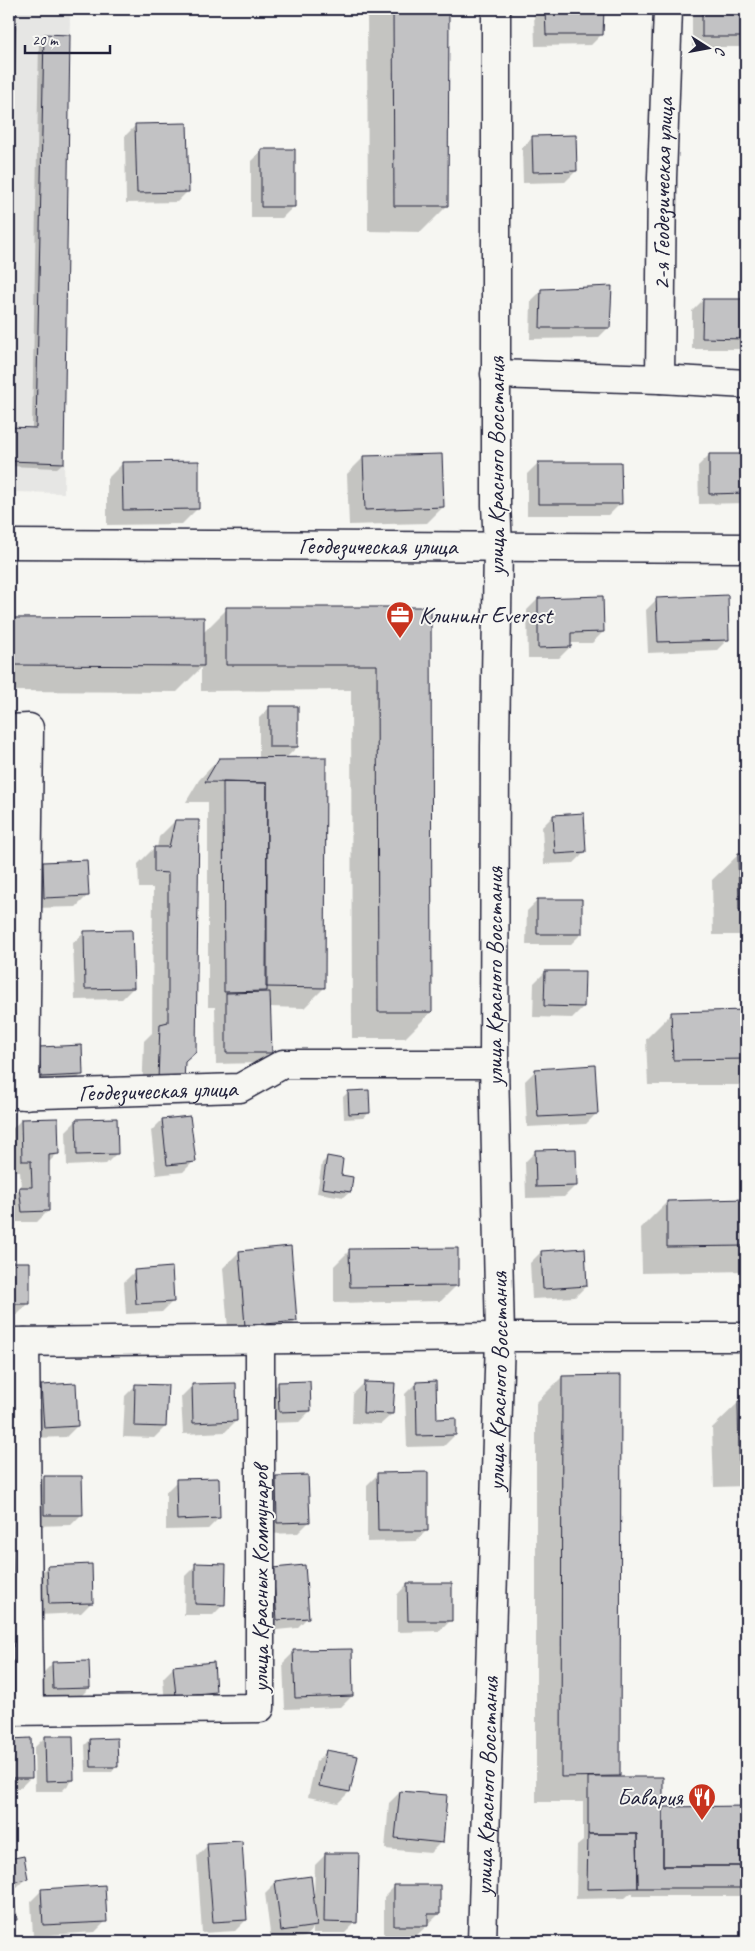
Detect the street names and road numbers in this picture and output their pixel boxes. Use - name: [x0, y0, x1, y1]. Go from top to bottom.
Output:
- street label: 2-я Геодезическая улица: [646, 96, 680, 290]
- street label: улица Красного Восстания: [481, 355, 511, 577]
- street label: Геодезическая улица: [299, 531, 459, 561]
- street label: улица Красного Восстания: [479, 865, 510, 1088]
- street label: Геодезическая улица: [78, 1073, 239, 1108]
- street label: улица Красного Восстания: [480, 1270, 515, 1493]
- street label: улица Красных Коммунаров: [245, 1461, 275, 1694]
- street label: улица Красного Восстания: [468, 1675, 505, 1898]

